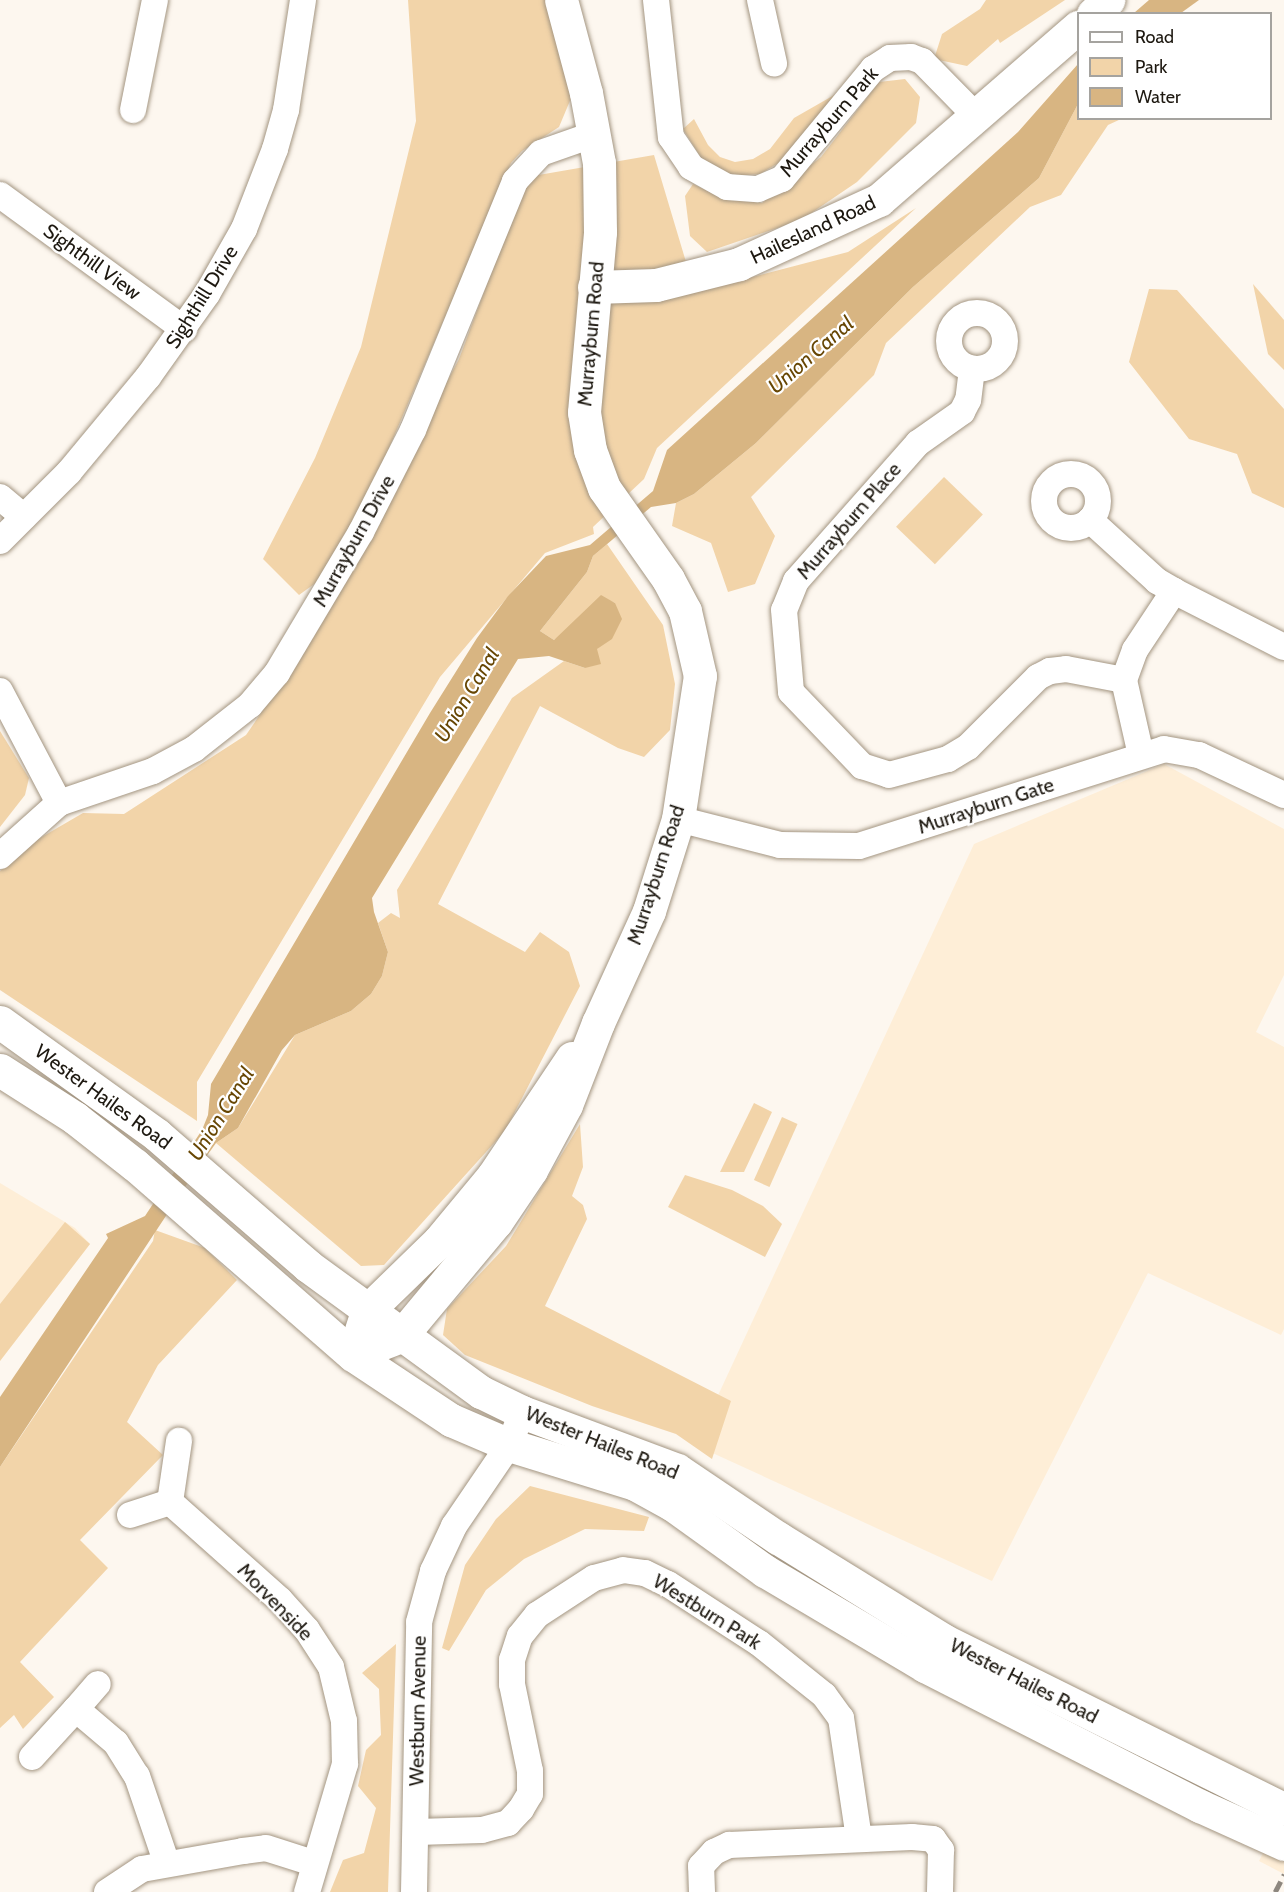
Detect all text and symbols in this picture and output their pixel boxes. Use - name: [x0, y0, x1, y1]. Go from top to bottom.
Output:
- legend: [1077, 12, 1272, 120]
- text: Road: [1135, 26, 1174, 48]
- text: Park: [1135, 56, 1167, 78]
- street label: Murrayburn Park: [775, 62, 883, 182]
- text: Water: [1135, 86, 1181, 108]
- street label: Hailesland Road: [747, 191, 879, 269]
- street label: Sighthill View: [39, 219, 145, 305]
- street label: Sighthill Drive: [161, 241, 243, 353]
- street label: Murrayburn Road: [573, 261, 609, 407]
- water label: Union Canal: [763, 311, 859, 399]
- street label: Murrayburn Place: [792, 458, 906, 584]
- street label: Murrayburn Drive: [308, 471, 400, 611]
- water label: Union Canal: [429, 643, 505, 747]
- street label: Murrayburn Gate: [915, 773, 1057, 839]
- street label: Murrayburn Road: [622, 802, 690, 948]
- street label: Wester Hailes Road: [30, 1039, 176, 1155]
- water label: Union Canal: [182, 1063, 260, 1165]
- street label: Wester Hailes Road: [522, 1401, 682, 1485]
- street label: Morvenside: [232, 1558, 318, 1646]
- street label: Westburn Park: [648, 1569, 766, 1655]
- street label: Wester Hailes Road: [946, 1633, 1102, 1729]
- street label: Westburn Avenue: [405, 1636, 431, 1786]

